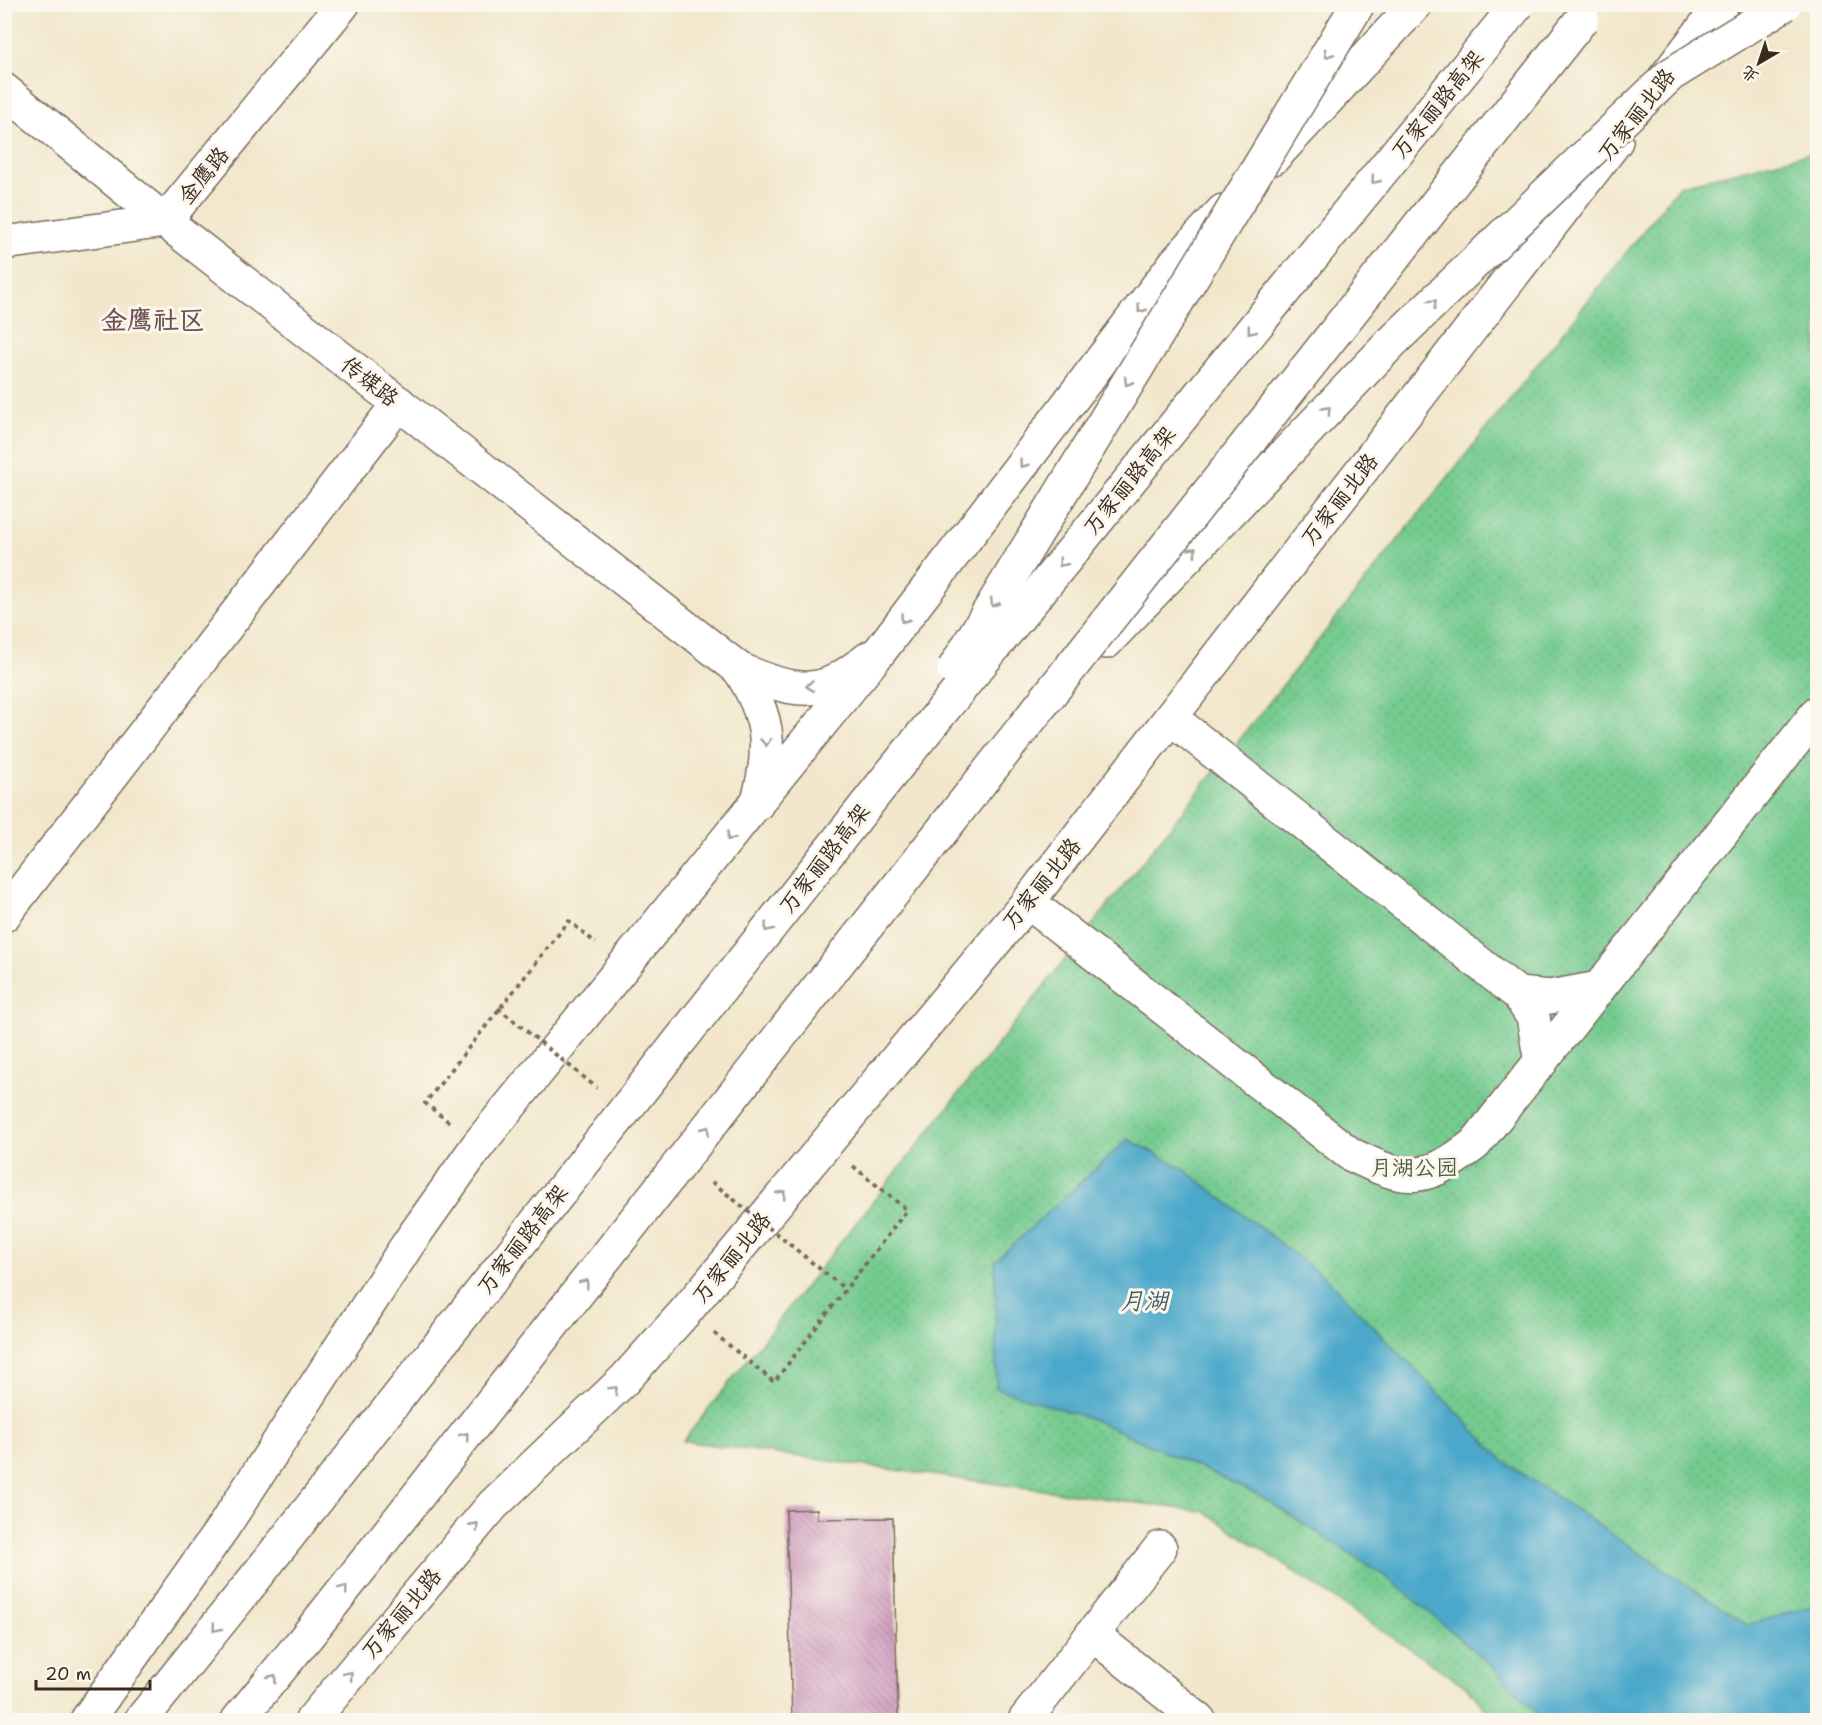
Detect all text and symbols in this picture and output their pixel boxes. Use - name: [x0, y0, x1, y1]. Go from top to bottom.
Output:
- north arrow: [1729, 33, 1789, 93]
- street label: 万家丽路高架: [1385, 44, 1490, 165]
- one-way arrow: [1324, 48, 1335, 58]
- text: 北: [1737, 61, 1763, 87]
- street label: 万家丽北路: [1591, 62, 1682, 167]
- street label: 金鹰路: [171, 141, 235, 210]
- one-way arrow: [1371, 173, 1382, 184]
- one-way arrow: [1426, 299, 1437, 310]
- district label: 金鹰社区: [101, 302, 205, 337]
- one-way arrow: [1138, 303, 1149, 314]
- one-way arrow: [1247, 324, 1258, 335]
- street label: 传媒路: [335, 350, 405, 413]
- one-way arrow: [1124, 376, 1136, 386]
- one-way arrow: [1320, 407, 1331, 417]
- street label: 万家丽路高架: [1077, 420, 1182, 541]
- street label: 万家丽北路: [1294, 447, 1385, 552]
- one-way arrow: [1019, 457, 1030, 468]
- one-way arrow: [1186, 548, 1197, 558]
- one-way arrow: [1058, 556, 1069, 567]
- one-way arrow: [990, 597, 1002, 607]
- one-way arrow: [901, 612, 912, 623]
- one-way arrow: [806, 679, 815, 692]
- one-way arrow: [759, 738, 772, 747]
- street label: 万家丽路高架: [772, 797, 876, 919]
- one-way arrow: [727, 830, 738, 841]
- street label: 万家丽北路: [996, 831, 1087, 935]
- one-way arrow: [765, 921, 776, 932]
- one-way arrow: [699, 1126, 710, 1137]
- park label: 月湖公园: [1370, 1153, 1458, 1182]
- street label: 万家丽路高架: [470, 1178, 574, 1300]
- one-way arrow: [775, 1190, 786, 1201]
- street label: 万家丽北路: [686, 1205, 777, 1309]
- one-way arrow: [578, 1279, 589, 1290]
- water label: 月湖: [1120, 1285, 1171, 1317]
- one-way arrow: [608, 1386, 618, 1397]
- one-way arrow: [457, 1432, 468, 1443]
- one-way arrow: [468, 1522, 479, 1533]
- street label: 万家丽北路: [355, 1562, 448, 1665]
- one-way arrow: [336, 1585, 347, 1596]
- one-way arrow: [212, 1621, 223, 1632]
- scale bar: [36, 1653, 150, 1691]
- text: 20 m: [45, 1662, 91, 1686]
- one-way arrow: [342, 1671, 353, 1682]
- one-way arrow: [265, 1674, 276, 1685]

